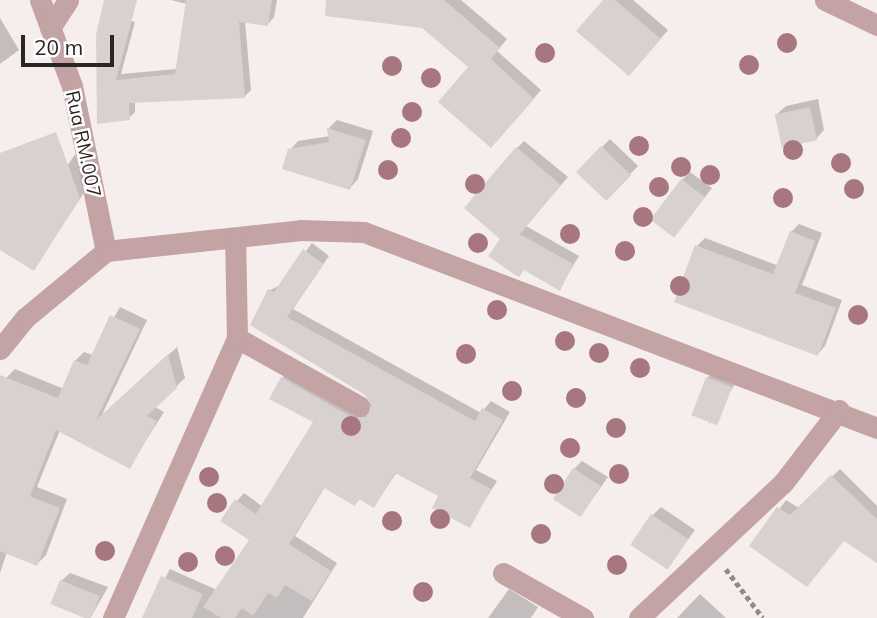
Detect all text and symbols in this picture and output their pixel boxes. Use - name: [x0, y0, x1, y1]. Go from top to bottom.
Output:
- scale bar: [24, 21, 117, 65]
- text: 20 m: [34, 34, 83, 60]
- street label: Rua RM.007: [61, 89, 105, 199]

